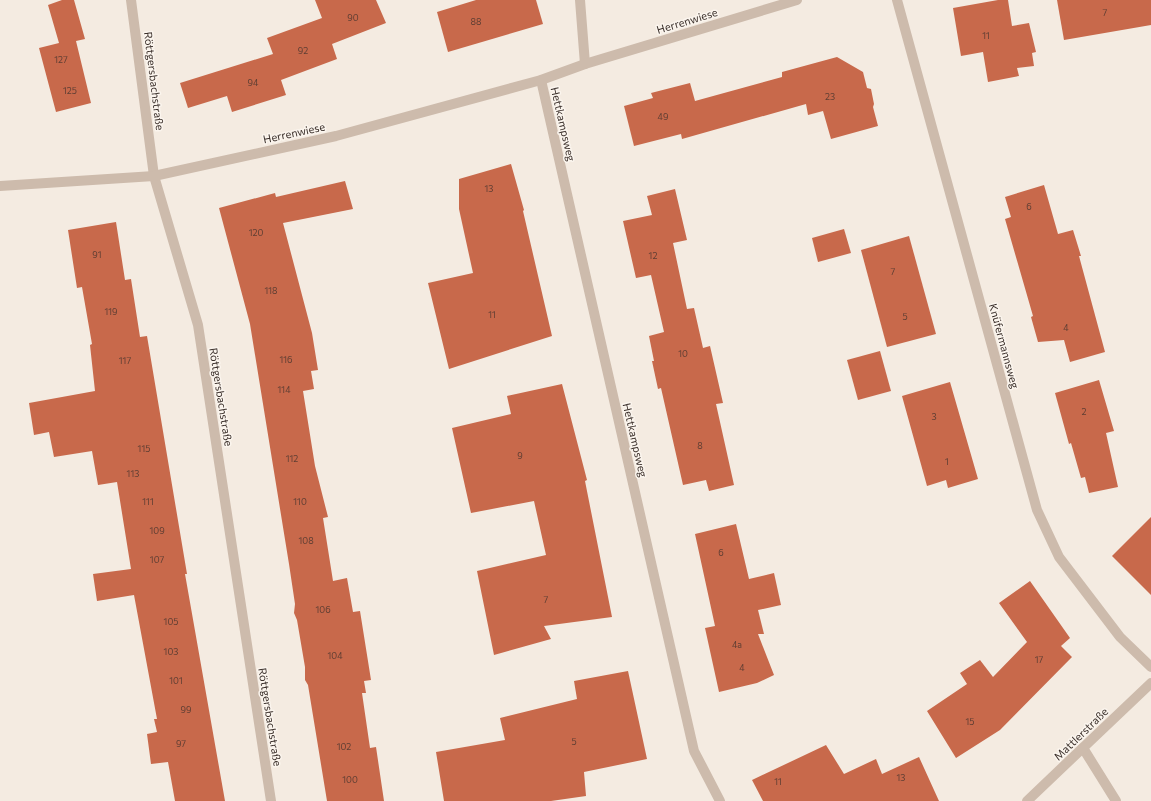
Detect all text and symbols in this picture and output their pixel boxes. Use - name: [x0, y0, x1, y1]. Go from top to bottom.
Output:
- street label: Herrenwiese: [655, 5, 719, 36]
- house number: 7: [1103, 7, 1108, 18]
- house number: 90: [347, 12, 359, 23]
- house number: 88: [471, 16, 481, 27]
- house number: 11: [982, 30, 990, 41]
- street label: Röttgersbachstraße: [142, 31, 167, 131]
- house number: 92: [298, 45, 308, 56]
- house number: 127: [54, 54, 68, 65]
- house number: 94: [248, 77, 259, 88]
- house number: 125: [63, 85, 77, 96]
- street label: Hettkampsweg: [549, 85, 578, 162]
- house number: 23: [825, 91, 835, 102]
- house number: 49: [658, 111, 668, 122]
- street label: Herrenwiese: [262, 120, 326, 145]
- house number: 13: [485, 183, 493, 194]
- house number: 6: [1026, 201, 1032, 212]
- house number: 120: [249, 227, 263, 238]
- house number: 91: [92, 249, 102, 260]
- house number: 12: [649, 250, 657, 261]
- house number: 7: [891, 266, 896, 277]
- house number: 118: [264, 285, 278, 296]
- street label: Knüfermannsweg: [987, 302, 1022, 390]
- house number: 119: [104, 306, 118, 317]
- house number: 11: [488, 309, 496, 320]
- house number: 5: [902, 311, 908, 322]
- house number: 4: [1063, 322, 1069, 333]
- street label: Röttgersbachstraße: [207, 347, 236, 447]
- house number: 10: [678, 348, 688, 359]
- house number: 116: [279, 354, 293, 365]
- house number: 117: [119, 355, 131, 366]
- house number: 114: [277, 384, 291, 395]
- street label: Hettkampsweg: [621, 401, 650, 478]
- house number: 2: [1082, 406, 1087, 417]
- house number: 3: [931, 411, 937, 422]
- house number: 8: [697, 440, 703, 451]
- house number: 115: [138, 443, 150, 454]
- house number: 9: [517, 450, 523, 461]
- house number: 112: [286, 453, 298, 464]
- house number: 1: [945, 456, 949, 467]
- house number: 113: [127, 468, 139, 479]
- house number: 111: [142, 496, 154, 507]
- house number: 110: [293, 496, 307, 507]
- house number: 109: [149, 525, 165, 536]
- house number: 108: [298, 535, 314, 546]
- house number: 6: [718, 547, 724, 558]
- house number: 107: [150, 554, 164, 565]
- house number: 7: [544, 594, 549, 605]
- house number: 106: [315, 604, 331, 615]
- house number: 105: [164, 616, 178, 627]
- house number: 4a: [732, 639, 742, 650]
- house number: 103: [164, 646, 178, 657]
- house number: 104: [327, 650, 343, 661]
- house number: 17: [1035, 654, 1044, 665]
- house number: 4: [739, 662, 745, 673]
- street label: Röttgersbachstraße: [256, 667, 285, 767]
- house number: 101: [169, 675, 183, 686]
- house number: 99: [181, 704, 191, 715]
- street label: Mattlerstraße: [1051, 705, 1110, 763]
- house number: 15: [965, 716, 975, 727]
- house number: 5: [571, 736, 577, 747]
- house number: 97: [176, 738, 186, 749]
- house number: 102: [337, 741, 351, 752]
- house number: 13: [897, 772, 905, 783]
- house number: 100: [342, 774, 358, 785]
- house number: 11: [774, 776, 782, 787]

